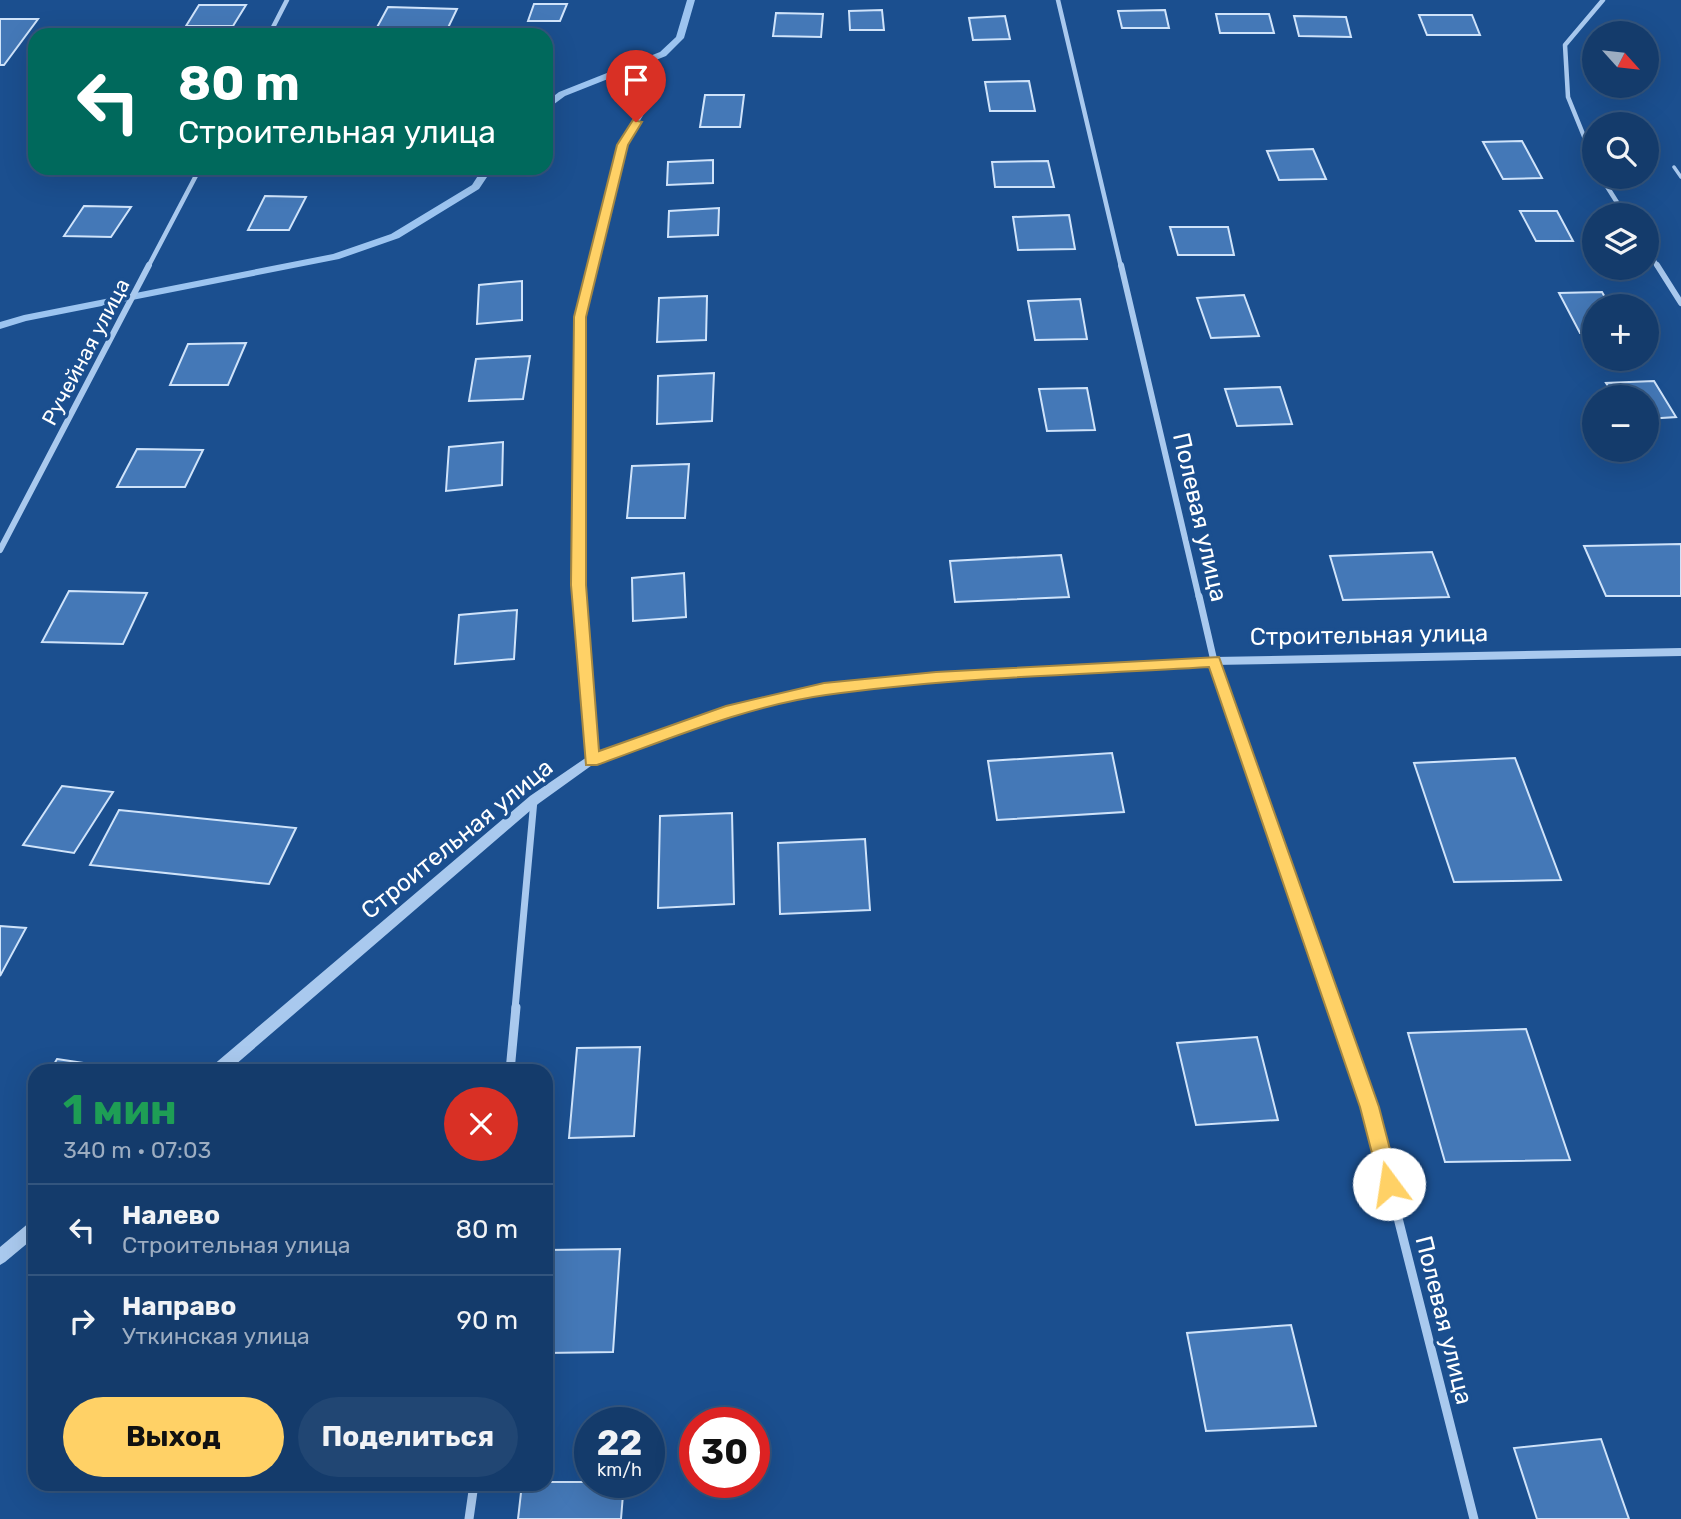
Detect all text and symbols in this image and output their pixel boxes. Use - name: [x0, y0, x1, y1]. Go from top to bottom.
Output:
- north arrow: [1582, 21, 1659, 98]
- map controls: [1582, 21, 1659, 462]
- pin: [606, 50, 666, 122]
- text: 80 m: [178, 54, 300, 112]
- icon: left: [63, 56, 154, 147]
- icon: arrive: [617, 61, 655, 99]
- button: search: [1582, 112, 1659, 189]
- text: Строительная улица: [178, 113, 496, 151]
- button: layers: [1582, 203, 1659, 280]
- street label: Ручейная улица: [36, 274, 135, 429]
- button: +: [1582, 294, 1659, 371]
- button: −: [1582, 385, 1659, 462]
- street label: Полевая улица: [1167, 430, 1233, 604]
- street label: Строительная улица: [1250, 619, 1488, 651]
- street label: Строительная улица: [356, 753, 558, 925]
- text: 1 мин: [63, 1085, 177, 1135]
- button: close: [444, 1087, 518, 1161]
- text: 340 m · 07:03: [63, 1136, 211, 1164]
- position arrow: [1352, 1147, 1426, 1221]
- text: Налево: [122, 1200, 220, 1231]
- icon: left: [63, 1211, 101, 1249]
- text: 80 m: [455, 1214, 518, 1245]
- text: Строительная улица: [122, 1231, 350, 1259]
- street label: Полевая улица: [1410, 1233, 1478, 1407]
- text: Направо: [122, 1291, 236, 1322]
- icon: right: [63, 1302, 101, 1340]
- text: 90 m: [457, 1305, 518, 1336]
- text: Уткинская улица: [122, 1322, 310, 1350]
- button: Выход: [63, 1397, 284, 1477]
- button: Поделиться: [298, 1397, 518, 1477]
- speed limit sign: 30: [679, 1407, 770, 1498]
- text: 22: [597, 1422, 642, 1464]
- text: km/h: [597, 1459, 642, 1481]

